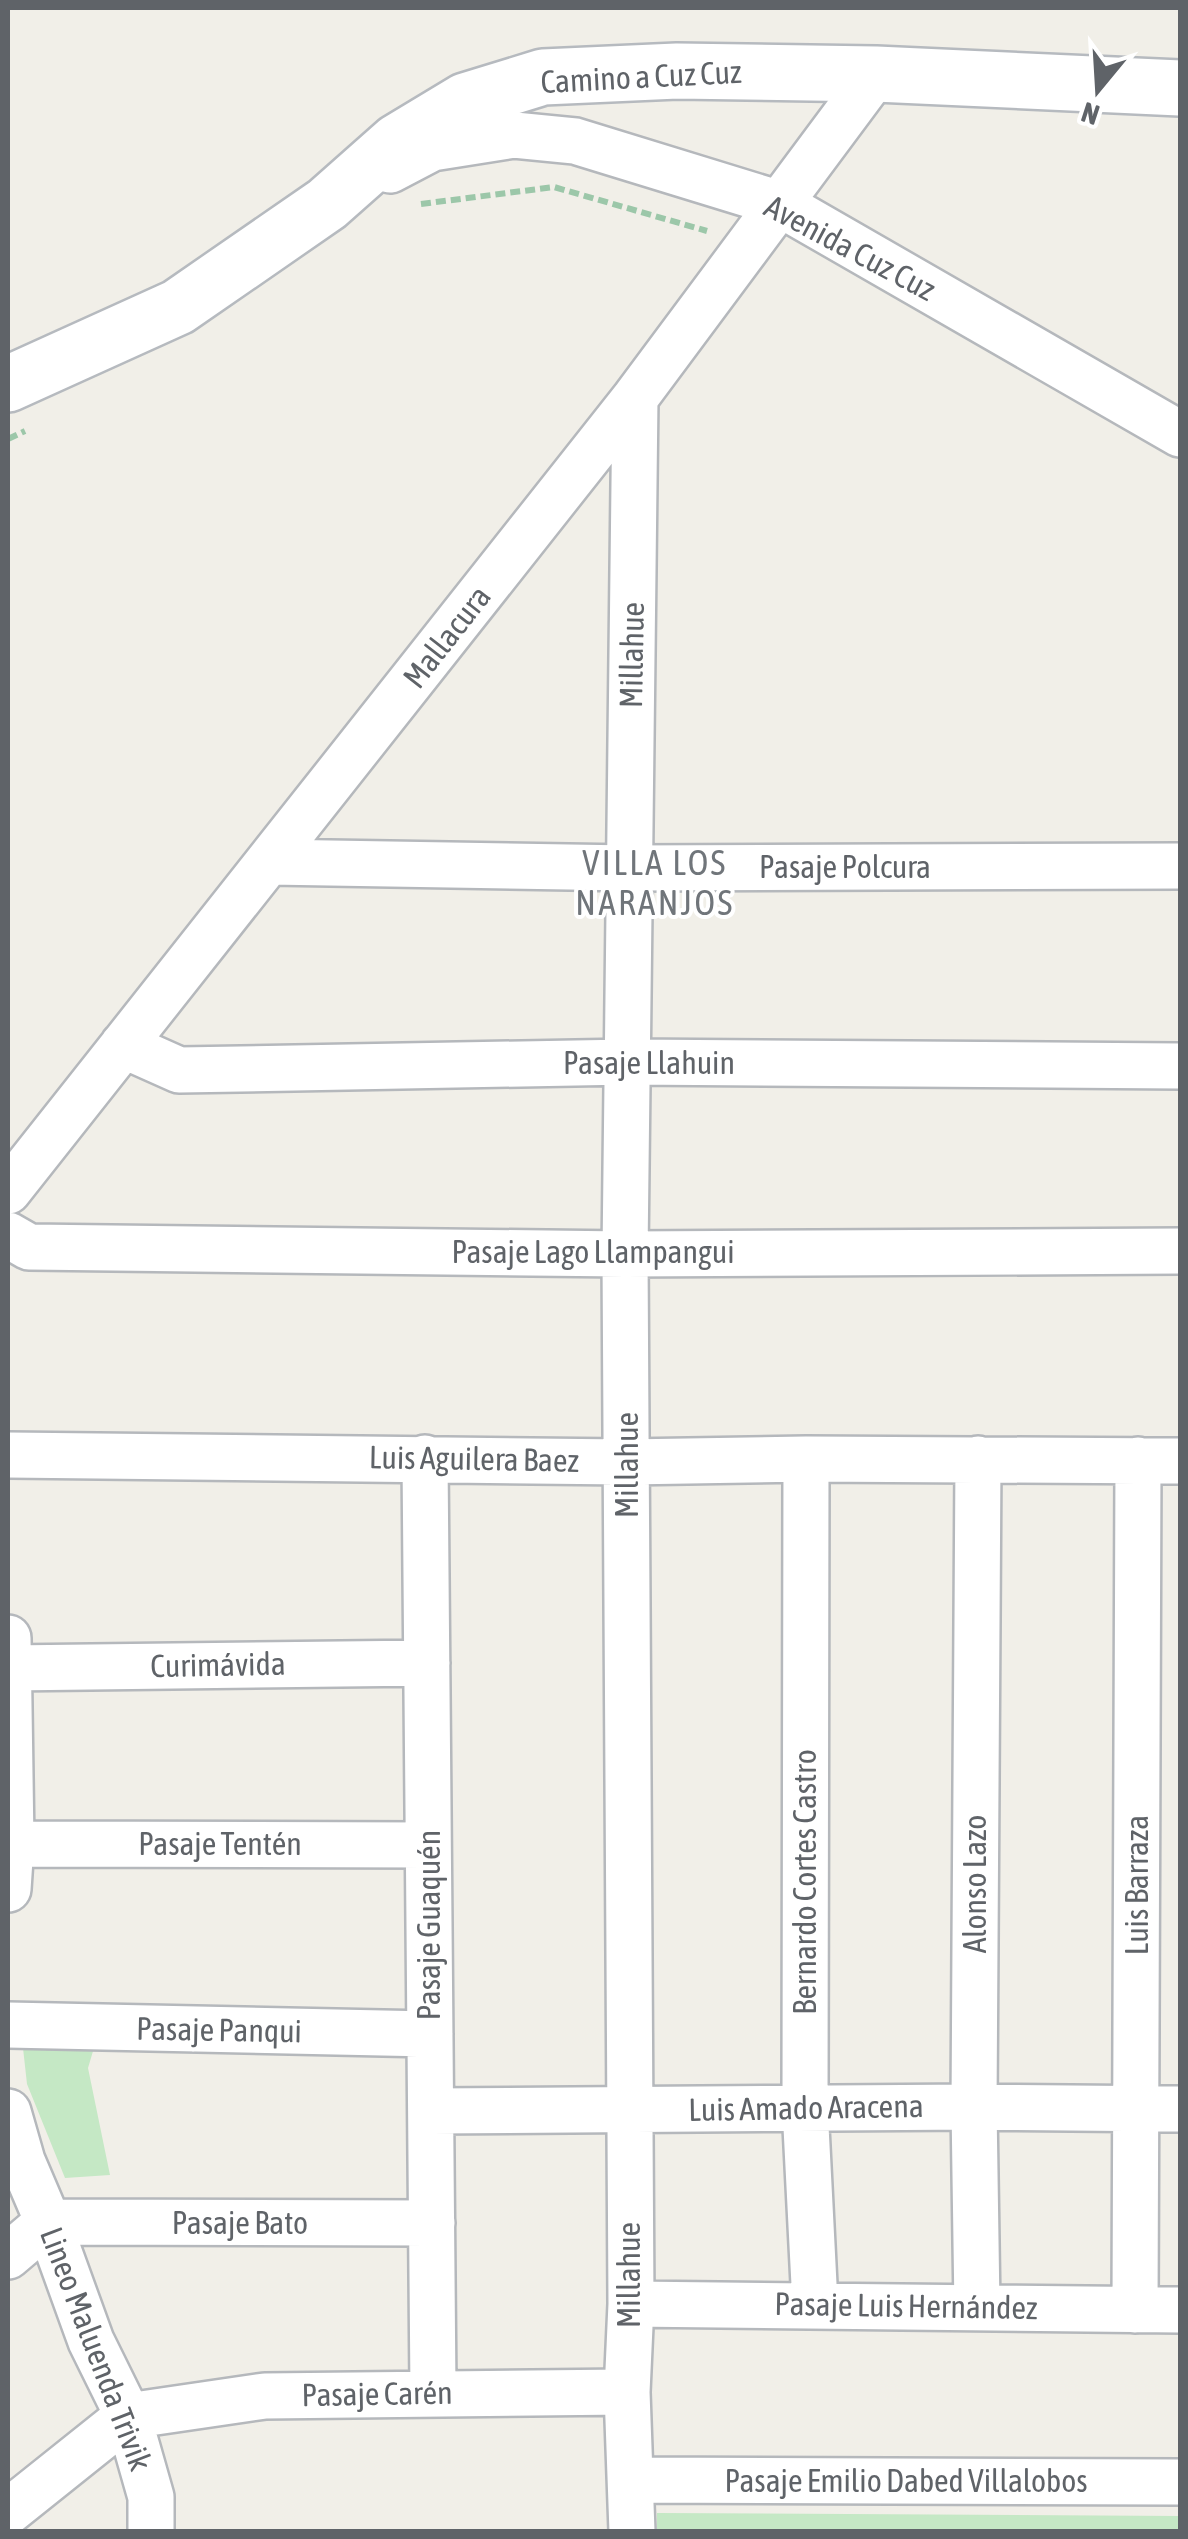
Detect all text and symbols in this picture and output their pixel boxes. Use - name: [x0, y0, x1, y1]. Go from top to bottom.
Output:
- north arrow: [1048, 40, 1148, 140]
- street label: Camino a Cuz Cuz: [540, 53, 743, 100]
- text: N: [1077, 96, 1103, 132]
- street label: Avenida Cuz Cuz: [759, 187, 942, 308]
- street label: Mallacura: [395, 578, 498, 695]
- street label: Millahue: [612, 602, 651, 708]
- district label: VILLA LOS NARANJOS: [575, 842, 735, 922]
- street label: Pasaje Polcura: [759, 848, 931, 885]
- street label: Pasaje Llahuin: [563, 1044, 735, 1081]
- street label: Pasaje Lago Llampangui: [451, 1233, 735, 1270]
- street label: Millahue: [608, 1412, 645, 1518]
- street label: Luis Aguilera Baez: [369, 1438, 580, 1479]
- street label: Curimávida: [150, 1645, 286, 1684]
- street label: Bernardo Cortes Castro: [786, 1749, 823, 2015]
- street label: Alonso Lazo: [956, 1815, 993, 1953]
- street label: Luis Barraza: [1118, 1815, 1155, 1955]
- street label: Pasaje Tentén: [138, 1825, 302, 1862]
- street label: Pasaje Guaquén: [410, 1830, 447, 2020]
- street label: Pasaje Panqui: [136, 2010, 302, 2049]
- street label: Luis Amado Aracena: [688, 2087, 924, 2128]
- street label: Pasaje Bato: [172, 2204, 308, 2241]
- street label: Lineo Maluenda Trivik: [33, 2222, 160, 2476]
- street label: Millahue: [610, 2222, 647, 2328]
- street label: Pasaje Luis Hernández: [774, 2285, 1038, 2326]
- street label: Pasaje Carén: [301, 2374, 453, 2413]
- street label: Pasaje Emilio Dabed Villalobos: [724, 2462, 1088, 2499]

